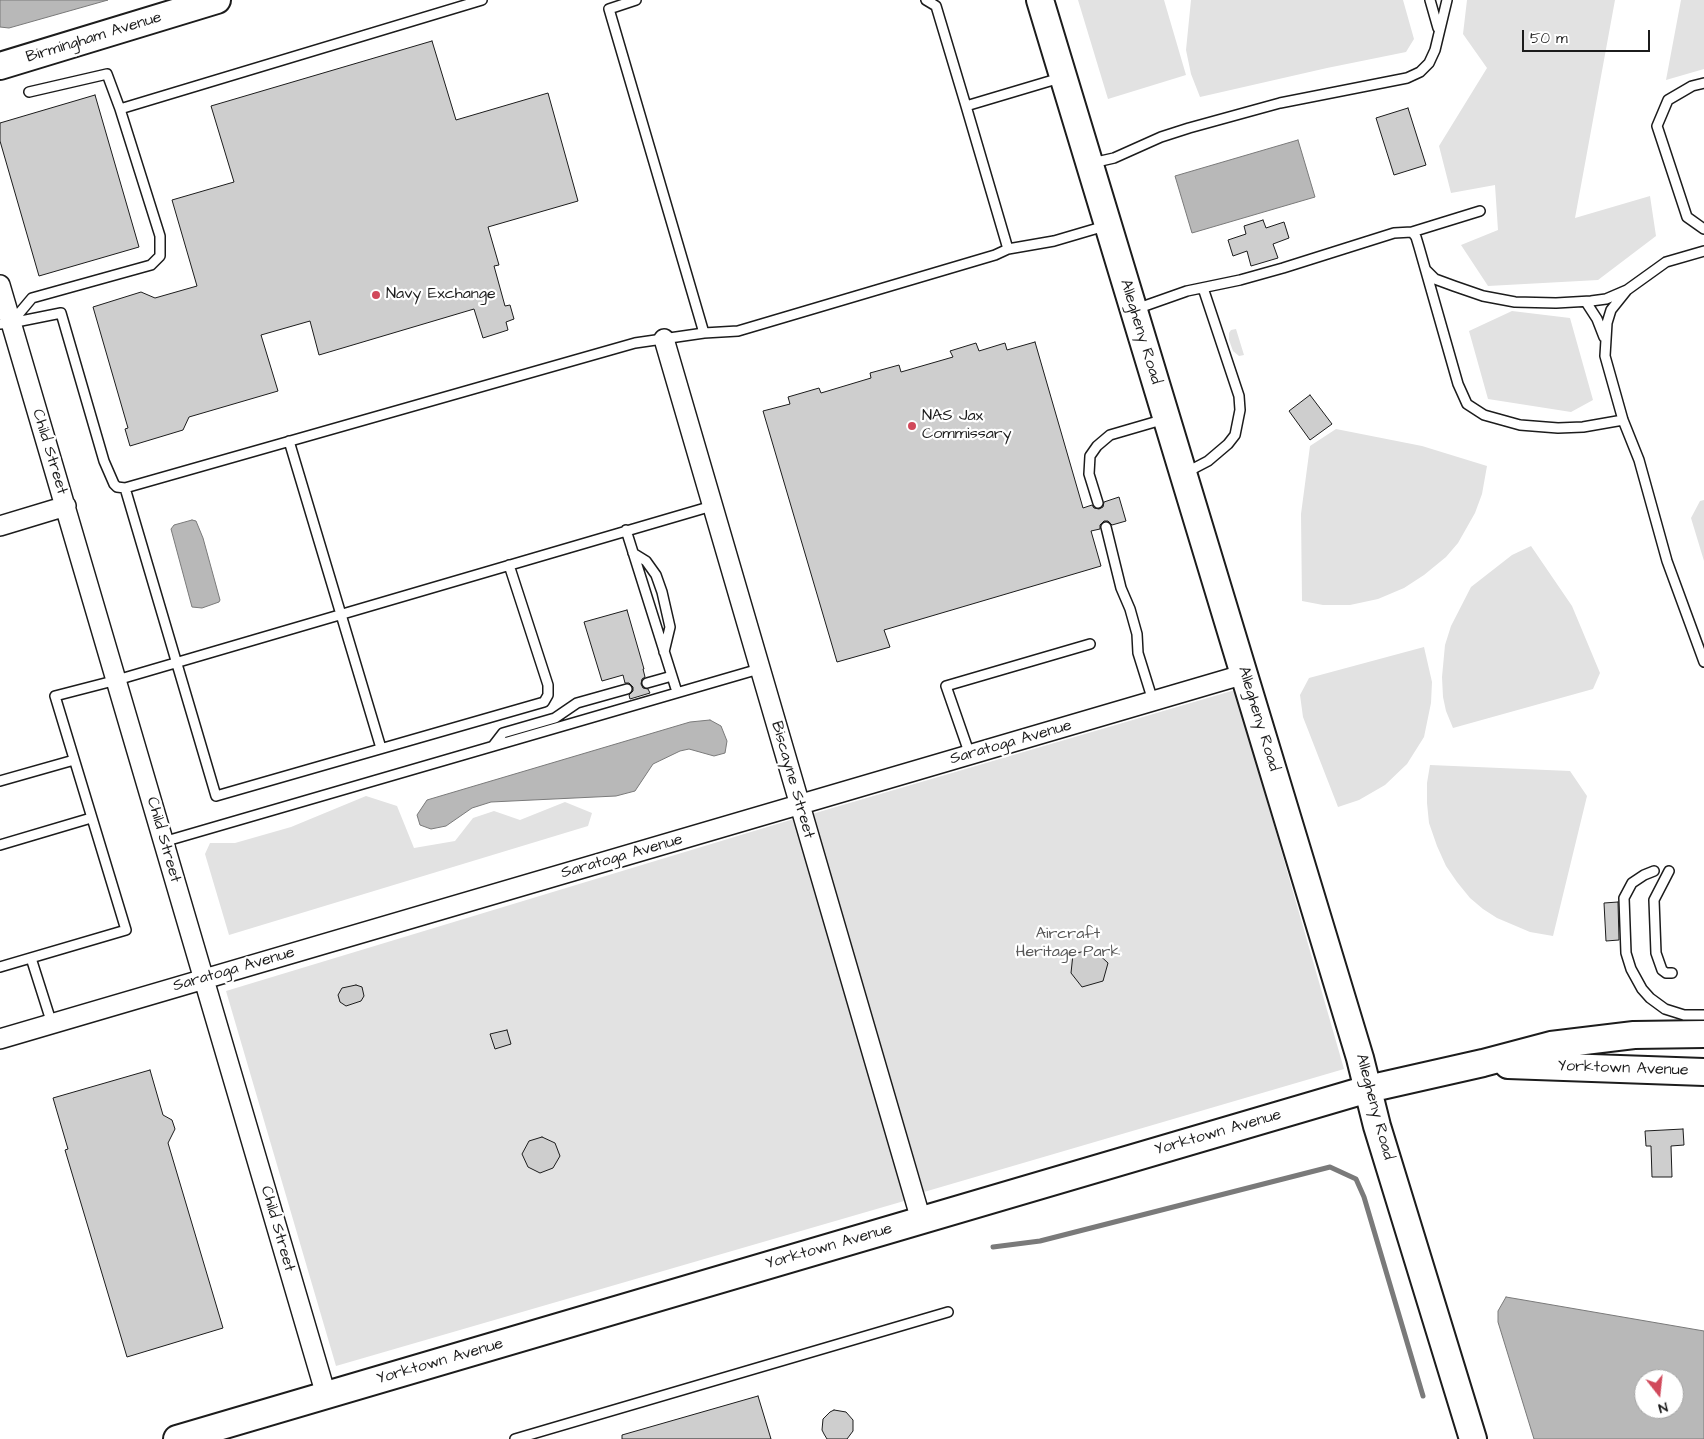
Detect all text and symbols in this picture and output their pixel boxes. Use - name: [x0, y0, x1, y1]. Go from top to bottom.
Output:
- street label: Birmingham Avenue: [24, 8, 164, 68]
- scale bar: [1524, 20, 1652, 52]
- text: 50 m: [1530, 28, 1568, 49]
- street label: Allegheny Road: [1115, 277, 1165, 387]
- place label: Navy Exchange: [386, 285, 496, 305]
- marker: Navy Exchange: [370, 289, 382, 301]
- street label: Child Street: [27, 407, 71, 497]
- place label: NAS Jax Commissary: [922, 407, 1011, 445]
- marker: NAS Jax Commissary: [906, 420, 918, 432]
- street label: Allegheny Road: [1233, 664, 1283, 774]
- street label: Saratoga Avenue: [948, 716, 1074, 770]
- street label: Biscayne Street: [766, 719, 818, 841]
- street label: Child Street: [142, 795, 184, 885]
- street label: Saratoga Avenue: [559, 830, 685, 884]
- park label: Aircraft Heritage Park: [1016, 925, 1120, 963]
- street label: Saratoga Avenue: [171, 943, 297, 997]
- street label: Allegheny Road: [1351, 1052, 1397, 1162]
- street label: Yorktown Avenue: [1557, 1057, 1689, 1081]
- street label: Yorktown Avenue: [1152, 1106, 1284, 1160]
- street label: Child Street: [256, 1184, 298, 1274]
- street label: Yorktown Avenue: [763, 1220, 895, 1274]
- street label: Yorktown Avenue: [374, 1335, 506, 1389]
- north arrow: [1634, 1369, 1684, 1419]
- text: N: [1656, 1397, 1670, 1418]

